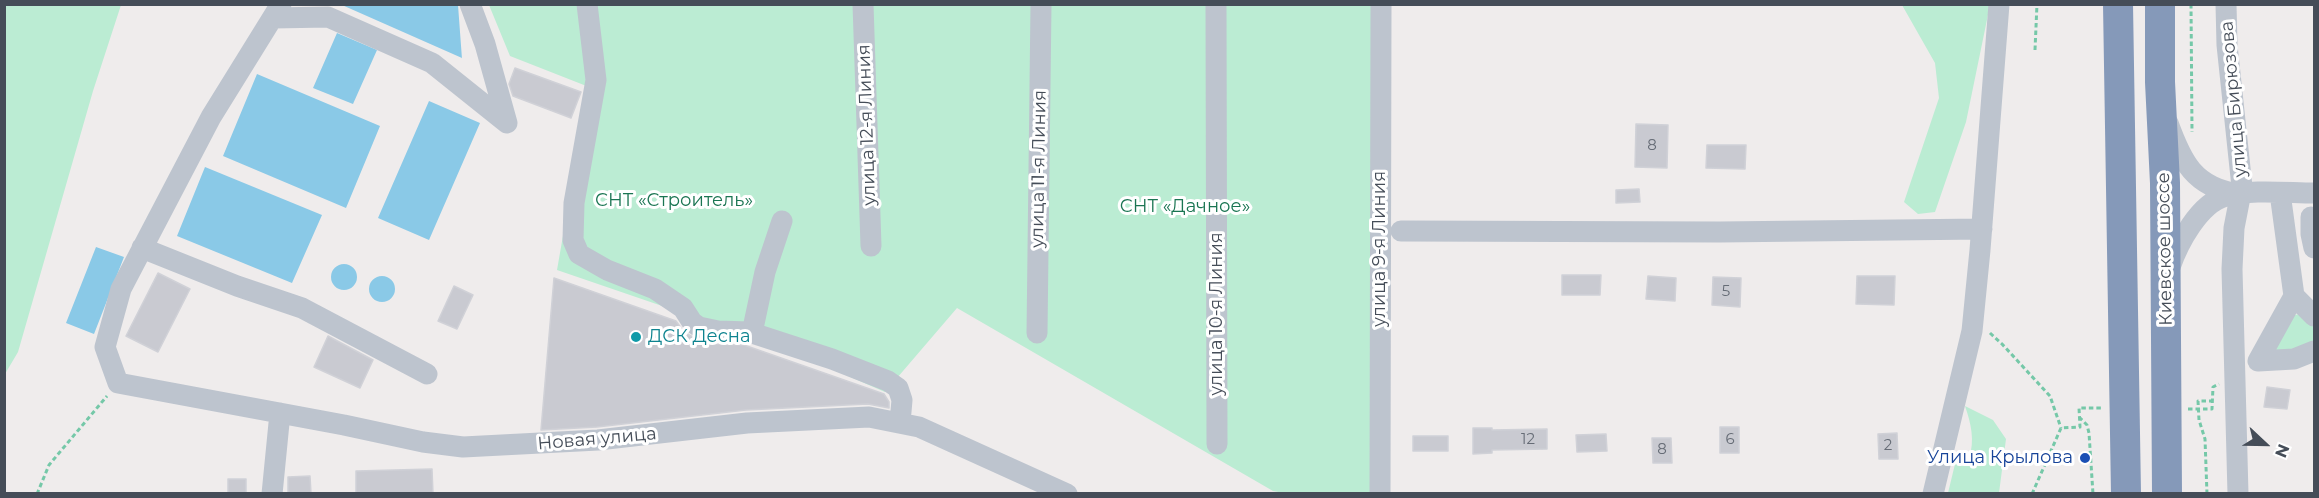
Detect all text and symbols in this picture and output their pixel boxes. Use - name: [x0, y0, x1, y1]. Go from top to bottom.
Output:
- street label: улица Бирюзова: [2216, 20, 2252, 178]
- street label: улица 12-я Линия: [853, 44, 881, 206]
- street label: улица 11-я Линия: [1027, 90, 1051, 248]
- house number: 8: [1647, 137, 1657, 155]
- street label: улица 9-я Линия: [1369, 171, 1391, 327]
- street label: Киевское шоссе: [2153, 172, 2177, 326]
- park label: СНТ «Строитель»: [595, 190, 753, 212]
- park label: СНТ «Дачное»: [1120, 196, 1250, 218]
- street label: улица 10-я Линия: [1206, 232, 1228, 396]
- house number: 5: [1722, 283, 1730, 301]
- place label: ДСК Десна: [648, 326, 750, 348]
- marker: ДСК Десна: [629, 330, 643, 344]
- north arrow: [2235, 414, 2295, 474]
- street label: Новая улица: [537, 423, 657, 455]
- house number: 12: [1521, 431, 1535, 449]
- house number: 6: [1725, 431, 1735, 449]
- house number: 2: [1884, 437, 1892, 455]
- house number: 8: [1657, 441, 1667, 459]
- text: N: [2271, 441, 2293, 460]
- place label: Улица Крылова: [1927, 447, 2073, 469]
- marker: Улица Крылова: [2078, 451, 2092, 465]

